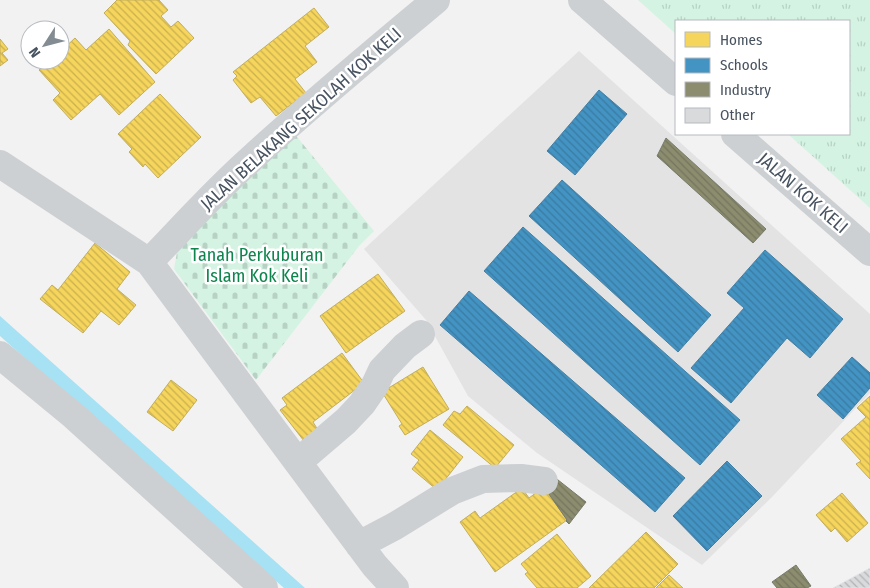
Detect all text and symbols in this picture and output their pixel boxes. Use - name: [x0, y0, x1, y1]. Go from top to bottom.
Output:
- north arrow: [20, 20, 70, 70]
- legend: [675, 20, 850, 135]
- street label: JALAN BELAKANG SEKOLAH KOK KELI: [196, 23, 406, 215]
- text: Homes: [720, 31, 762, 49]
- text: N: [26, 44, 44, 61]
- text: Schools: [720, 56, 768, 74]
- text: Industry: [720, 81, 771, 99]
- text: Other: [720, 106, 756, 124]
- street label: JALAN KOK KELI: [754, 148, 852, 238]
- park label: Tanah Perkuburan Islam Kok Keli: [190, 244, 324, 287]

